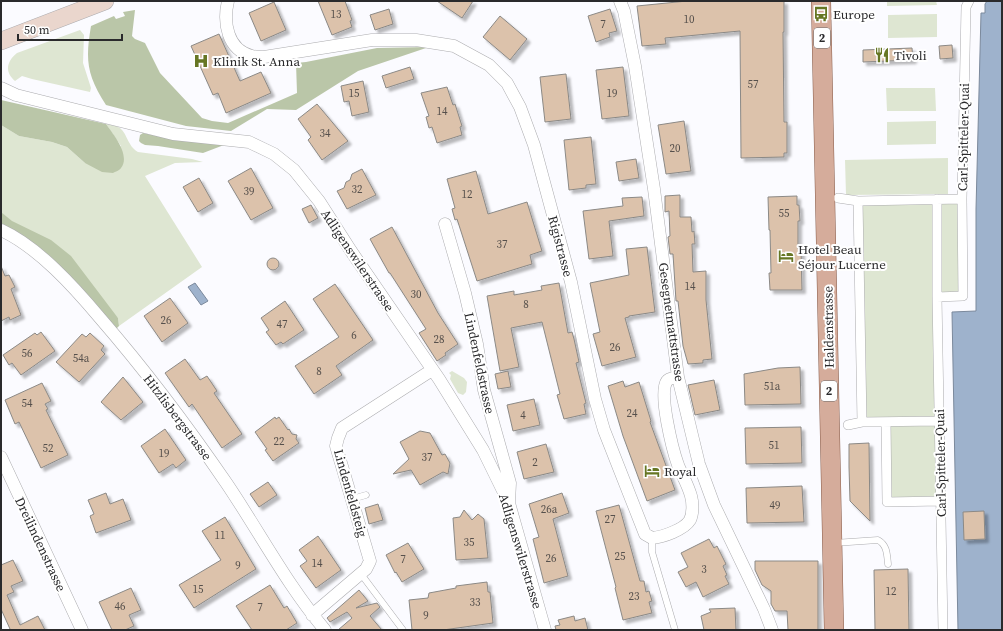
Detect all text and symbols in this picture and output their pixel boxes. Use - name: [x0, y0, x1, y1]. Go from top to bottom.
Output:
- bus stop icon: Europe: [812, 5, 830, 23]
- place label: Europe: [833, 6, 875, 23]
- house number: 13: [331, 7, 342, 22]
- house number: 10: [684, 12, 695, 27]
- scale bar: [18, 16, 122, 42]
- house number: 7: [600, 17, 606, 32]
- text: 50 m: [24, 22, 50, 38]
- road number: 2: [814, 28, 830, 48]
- restaurant icon: Tivoli: [873, 46, 891, 64]
- place label: Tivoli: [894, 47, 927, 64]
- hospital icon: Klinik St. Anna: [192, 52, 210, 70]
- place label: Klinik St. Anna: [213, 53, 300, 70]
- house number: 57: [748, 77, 759, 92]
- street label: Carl-Spitteler-Quai: [954, 83, 973, 191]
- house number: 15: [349, 86, 360, 101]
- house number: 19: [607, 86, 618, 101]
- house number: 14: [437, 104, 448, 119]
- house number: 34: [320, 126, 331, 141]
- house number: 20: [670, 141, 681, 156]
- house number: 32: [352, 182, 363, 197]
- house number: 39: [244, 184, 255, 199]
- house number: 12: [462, 187, 473, 202]
- street label: Adligenswilerstrasse: [317, 206, 398, 315]
- house number: 55: [779, 206, 790, 221]
- street label: Rigistrasse: [544, 214, 577, 279]
- house number: 37: [497, 237, 508, 252]
- place label: Hotel Beau Séjour Lucerne: [798, 241, 886, 273]
- hotel icon: Hotel Beau Séjour Lucerne: [777, 247, 795, 265]
- street label: Gesegnetmattstrasse: [655, 262, 688, 383]
- house number: 14: [685, 279, 696, 294]
- street label: Haldenstrasse: [819, 285, 838, 368]
- house number: 30: [411, 287, 422, 302]
- house number: 8: [523, 297, 529, 312]
- street label: Lindenfeldstrasse: [460, 311, 499, 416]
- house number: 26: [161, 313, 172, 328]
- house number: 47: [277, 317, 288, 332]
- house number: 6: [351, 328, 357, 343]
- house number: 28: [434, 332, 445, 347]
- house number: 26: [610, 340, 621, 355]
- house number: 56: [22, 346, 33, 361]
- house number: 54a: [73, 351, 90, 366]
- house number: 8: [316, 364, 322, 379]
- street label: Hitzlisbergstrasse: [140, 371, 216, 464]
- house number: 51a: [764, 379, 781, 394]
- road number: 2: [821, 381, 837, 401]
- house number: 54: [22, 396, 33, 411]
- house number: 24: [627, 406, 638, 421]
- house number: 4: [520, 408, 526, 423]
- street label: Carl-Spitteler-Quai: [931, 409, 950, 517]
- house number: 22: [274, 434, 285, 449]
- house number: 51: [769, 438, 780, 453]
- house number: 52: [43, 441, 54, 456]
- house number: 19: [159, 446, 170, 461]
- street label: Lindenfeldsteig: [330, 447, 371, 539]
- house number: 37: [422, 450, 433, 465]
- house number: 2: [532, 455, 538, 470]
- hotel icon: Royal: [643, 462, 661, 480]
- place label: Royal: [664, 463, 696, 480]
- street label: Adligenswilerstrasse: [495, 491, 546, 611]
- street label: Dreilindenstrasse: [11, 494, 70, 595]
- house number: 49: [770, 498, 781, 513]
- house number: 26a: [541, 502, 558, 517]
- house number: 27: [605, 512, 616, 527]
- house number: 11: [215, 528, 226, 543]
- house number: 35: [464, 535, 475, 550]
- house number: 25: [615, 549, 626, 564]
- house number: 26: [546, 551, 557, 566]
- house number: 7: [400, 552, 406, 567]
- house number: 14: [312, 556, 323, 571]
- house number: 9: [235, 558, 241, 573]
- house number: 3: [701, 562, 707, 577]
- house number: 15: [193, 582, 204, 597]
- house number: 12: [886, 584, 897, 599]
- house number: 23: [629, 589, 640, 604]
- house number: 33: [470, 595, 481, 610]
- house number: 46: [115, 599, 126, 614]
- house number: 7: [257, 600, 263, 615]
- house number: 9: [423, 608, 429, 623]

